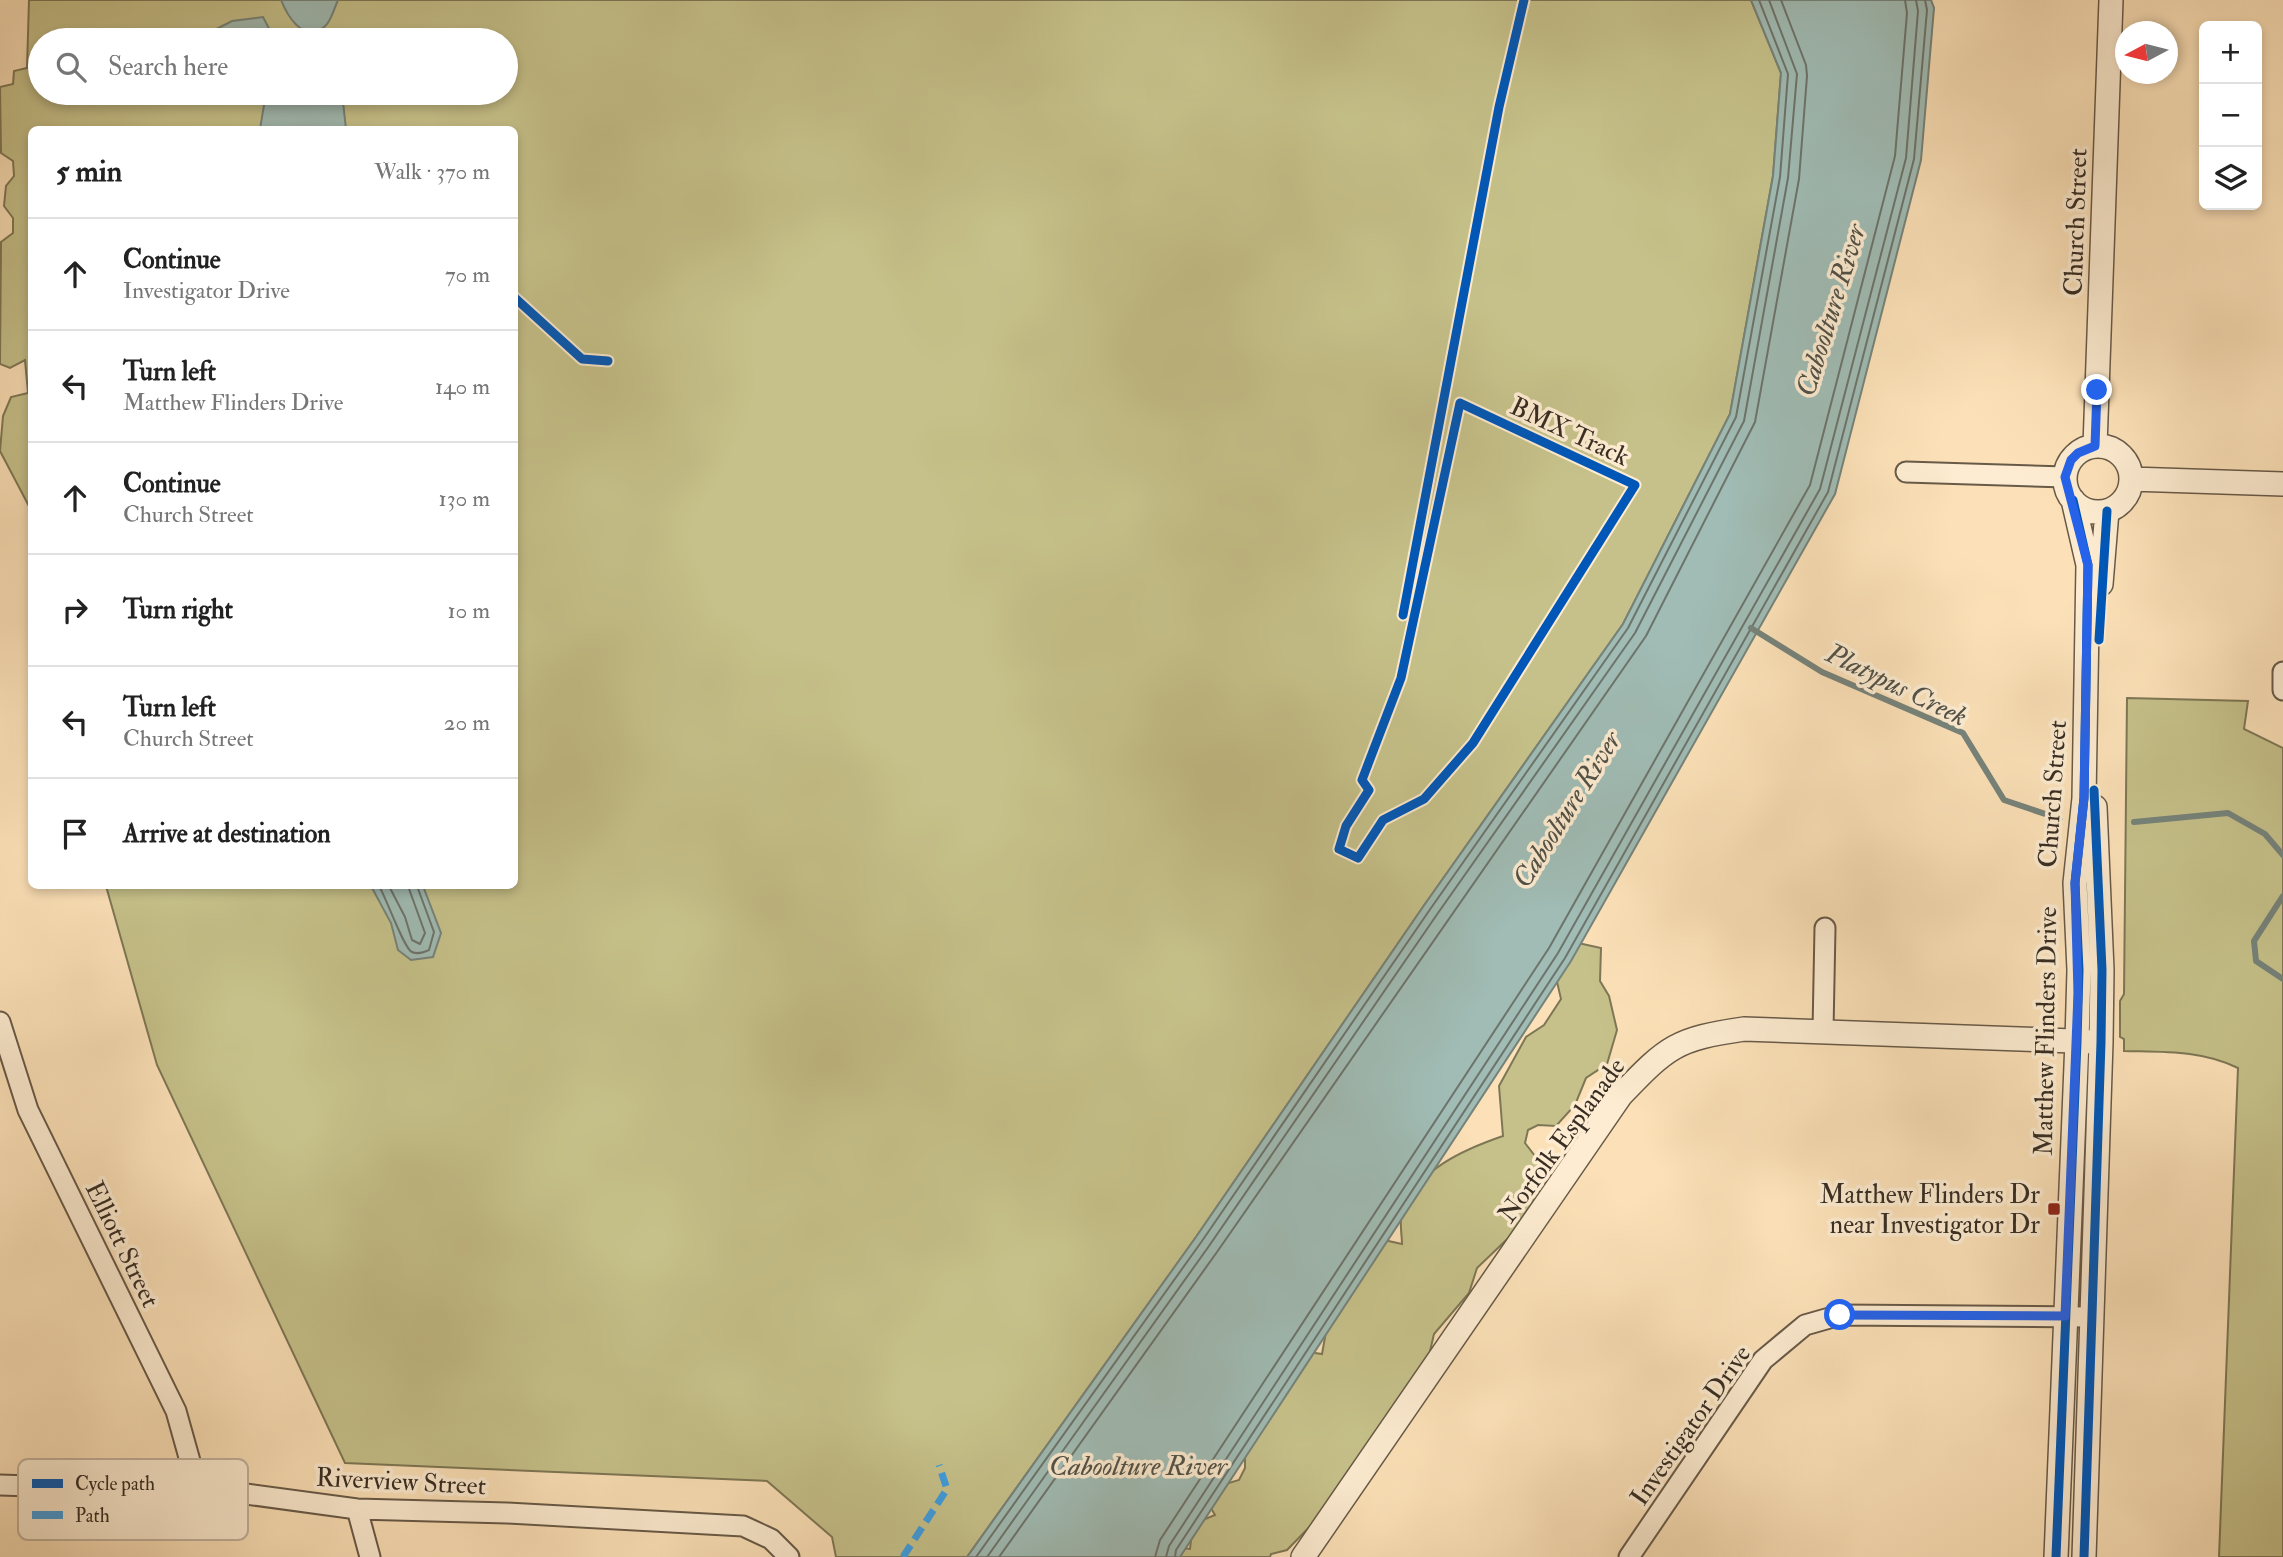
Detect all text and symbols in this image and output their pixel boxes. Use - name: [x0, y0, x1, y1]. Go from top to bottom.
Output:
- north arrow: [2115, 21, 2178, 84]
- map controls: [2199, 21, 2262, 210]
- button: +: [2199, 21, 2262, 84]
- search box: [28, 28, 518, 105]
- icon: search: [52, 48, 90, 86]
- text: Search here: [108, 51, 228, 83]
- button: −: [2199, 84, 2262, 147]
- button: layers: [2199, 147, 2262, 210]
- street label: Church Street: [2057, 148, 2095, 296]
- text: 5 min: [56, 153, 122, 190]
- text: Walk · 370 m: [374, 157, 490, 186]
- water label: Caboolture River: [1789, 219, 1875, 401]
- text: Continue: [123, 244, 221, 276]
- icon: ahead: [56, 255, 94, 293]
- text: 70 m: [445, 260, 490, 289]
- text: Investigator Drive: [123, 276, 290, 305]
- text: Turn left: [123, 356, 216, 388]
- icon: left: [56, 367, 94, 405]
- text: 140 m: [435, 372, 490, 401]
- route end: [2081, 374, 2112, 405]
- text: Matthew Flinders Drive: [123, 388, 343, 417]
- street label: BMX Track: [1505, 390, 1635, 474]
- text: Continue: [123, 468, 221, 500]
- icon: ahead: [56, 479, 94, 517]
- text: 130 m: [438, 484, 490, 513]
- text: Church Street: [123, 500, 254, 529]
- icon: right: [56, 591, 94, 629]
- text: Turn right: [123, 594, 233, 626]
- text: 10 m: [447, 596, 490, 625]
- water label: Platypus Creek: [1819, 636, 1973, 735]
- text: Turn left: [123, 692, 216, 724]
- icon: left: [56, 703, 94, 741]
- text: 20 m: [444, 708, 490, 737]
- street label: Church Street: [2032, 719, 2074, 869]
- text: Church Street: [123, 724, 254, 753]
- water label: Caboolture River: [1505, 724, 1630, 895]
- icon: arrive: [56, 815, 94, 853]
- text: Arrive at destination: [123, 818, 331, 850]
- street label: Matthew Flinders Drive: [2028, 906, 2064, 1156]
- street label: Norfolk Esplanade: [1491, 1052, 1633, 1230]
- street label: Elliott Street: [78, 1176, 166, 1313]
- place label: Matthew Flinders Dr near Investigator Dr: [1820, 1179, 2040, 1241]
- marker: Matthew Flinders Dr near Investigator Dr: [2046, 1201, 2062, 1217]
- route start: [1824, 1299, 1855, 1330]
- street label: Investigator Drive: [1624, 1339, 1758, 1512]
- water label: Caboolture River: [1049, 1449, 1229, 1484]
- legend: [18, 1459, 248, 1540]
- street label: Riverview Street: [315, 1462, 487, 1502]
- text: Cycle path: [75, 1472, 155, 1497]
- text: Path: [75, 1504, 110, 1528]

